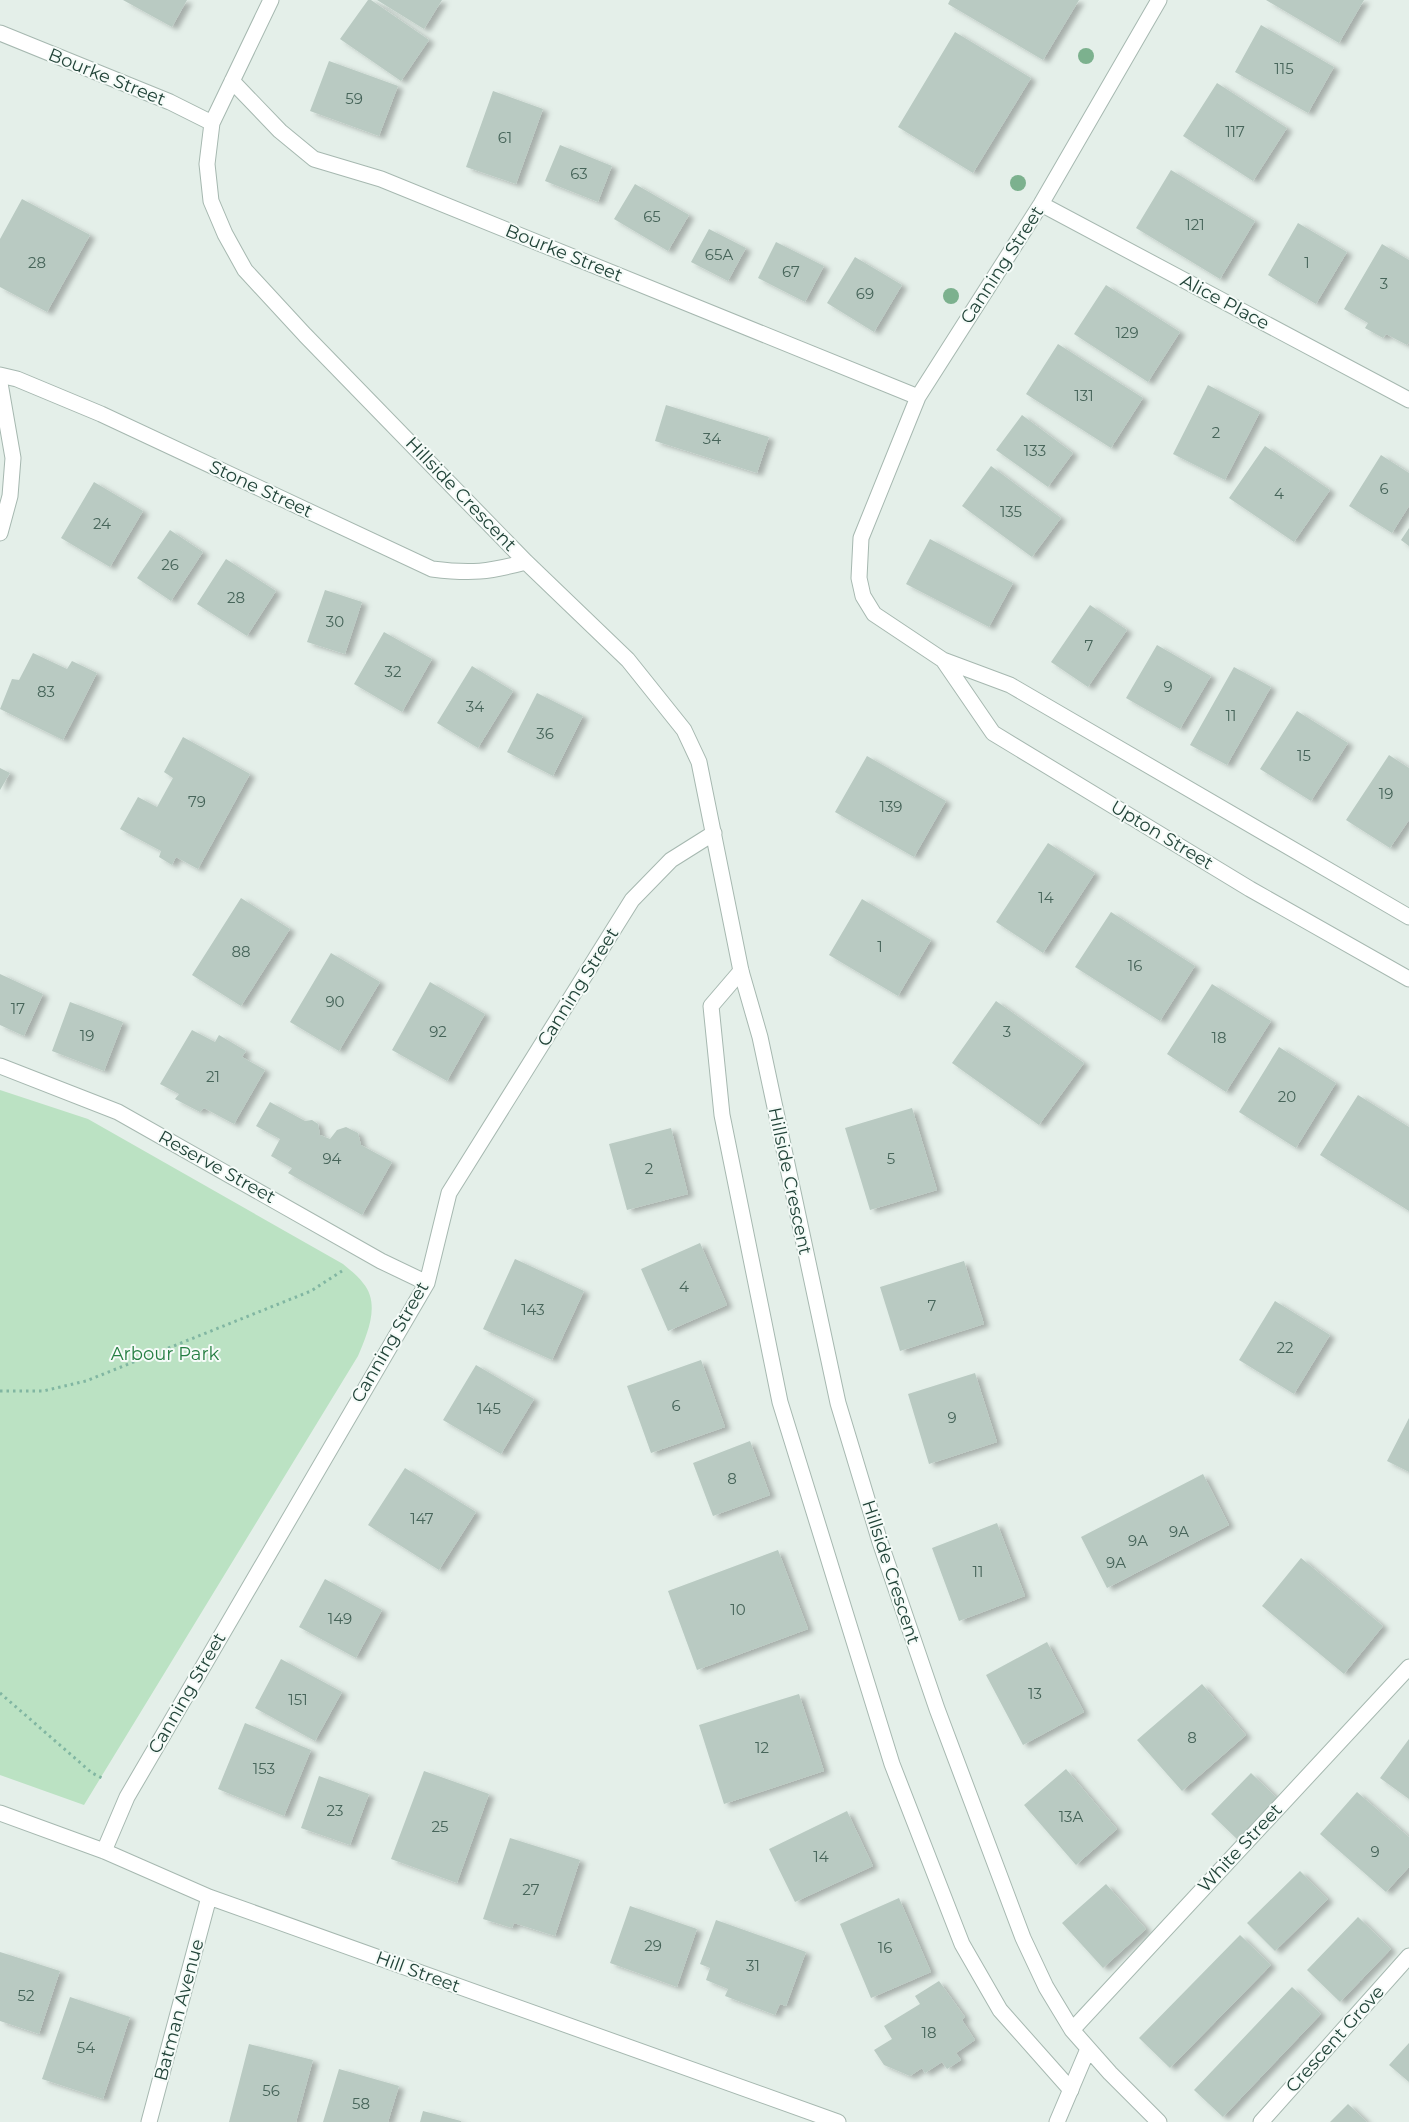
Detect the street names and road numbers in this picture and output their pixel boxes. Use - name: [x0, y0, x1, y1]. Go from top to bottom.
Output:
- street label: Bourke Street: [45, 43, 169, 111]
- street label: Canning Street: [956, 202, 1048, 328]
- street label: Bourke Street: [502, 219, 626, 287]
- street label: Alice Place: [1177, 269, 1273, 335]
- street label: Hillside Crescent: [401, 432, 521, 556]
- street label: Stone Street: [206, 455, 316, 523]
- street label: Upton Street: [1107, 796, 1217, 874]
- street label: Canning Street: [533, 923, 623, 1051]
- street label: Hillside Crescent: [764, 1105, 816, 1257]
- street label: Reserve Street: [155, 1126, 279, 1208]
- street label: Canning Street: [346, 1278, 434, 1406]
- street label: Hillside Crescent: [857, 1497, 925, 1647]
- street label: Canning Street: [143, 1629, 231, 1757]
- street label: White Street: [1193, 1799, 1287, 1897]
- street label: Batman Avenue: [149, 1937, 209, 2083]
- street label: Hill Street: [373, 1947, 463, 1997]
- street label: Crescent Grove: [1281, 1981, 1389, 2097]

